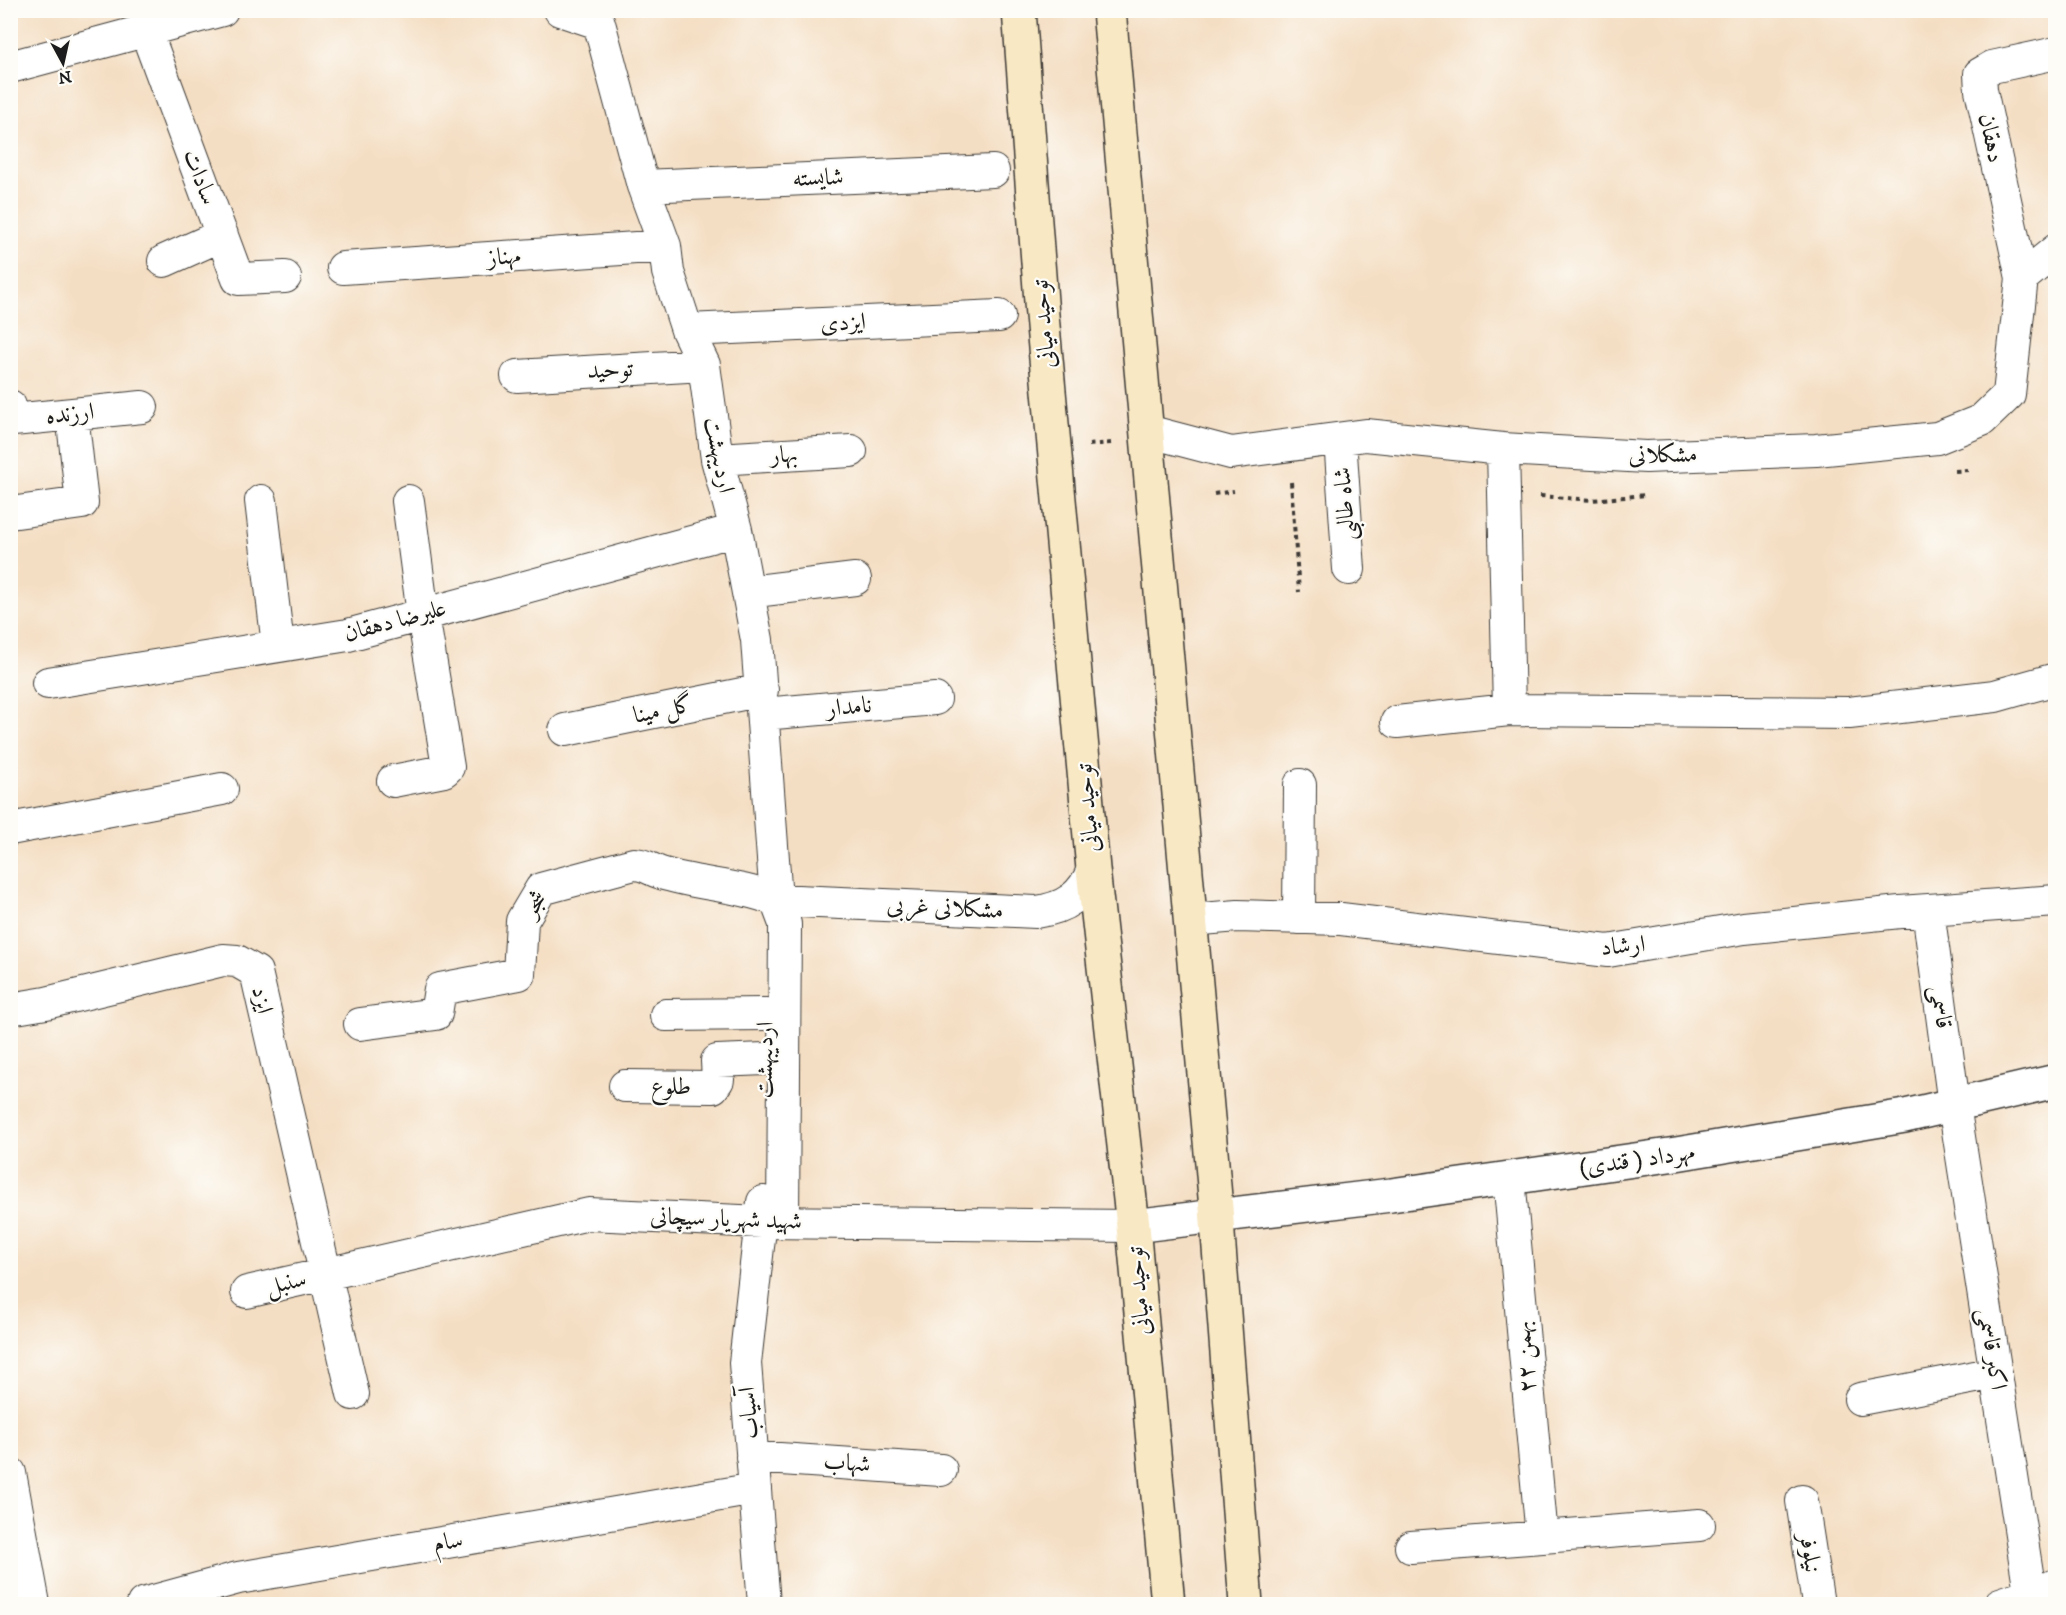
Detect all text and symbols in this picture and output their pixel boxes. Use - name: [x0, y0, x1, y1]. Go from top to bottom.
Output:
- north arrow: [33, 33, 93, 93]
- text: N: [57, 66, 73, 88]
- street label: دهقان: [1971, 110, 2011, 166]
- street label: سادات: [176, 145, 224, 209]
- street label: شایسته: [792, 162, 844, 194]
- street label: مهناز: [484, 241, 522, 273]
- street label: توحید میانی: [1025, 278, 1063, 370]
- street label: ایزدی: [819, 307, 867, 339]
- street label: توحید: [586, 354, 634, 386]
- street label: ارزنده: [44, 397, 96, 431]
- street label: اردیبهشت: [697, 414, 741, 496]
- street label: بهار: [767, 439, 799, 471]
- street label: مشکلانی: [1628, 439, 1698, 471]
- street label: شاه طالبی: [1327, 466, 1367, 542]
- street label: علیرضا دهقان: [341, 593, 449, 649]
- street label: گل مینا: [630, 688, 696, 732]
- street label: نامدار: [823, 690, 873, 724]
- street label: توحید میانی: [1069, 762, 1107, 854]
- street label: شجر: [514, 885, 555, 925]
- street label: مشکلانی غربی: [886, 890, 1004, 927]
- street label: ارشاد: [1599, 929, 1647, 963]
- street label: ایزد: [244, 983, 280, 1017]
- street label: قاسمی: [1922, 983, 1959, 1031]
- street label: اردیبهشت: [749, 1021, 781, 1099]
- street label: طلوع: [651, 1072, 691, 1106]
- street label: مهرداد ( قندی): [1577, 1137, 1697, 1183]
- street label: شهید شهریار سیچانی: [649, 1201, 803, 1237]
- street label: توحید میانی: [1120, 1245, 1158, 1337]
- street label: سنبل: [263, 1264, 309, 1303]
- street label: اکبر قاسمی: [1970, 1306, 2013, 1392]
- street label: ۲۲ بهمن: [1507, 1320, 1543, 1394]
- street label: آسیاب: [732, 1383, 766, 1440]
- street label: شهاب: [822, 1446, 872, 1480]
- street label: سام: [431, 1525, 466, 1564]
- street label: نیلوفر: [1792, 1528, 1828, 1575]

